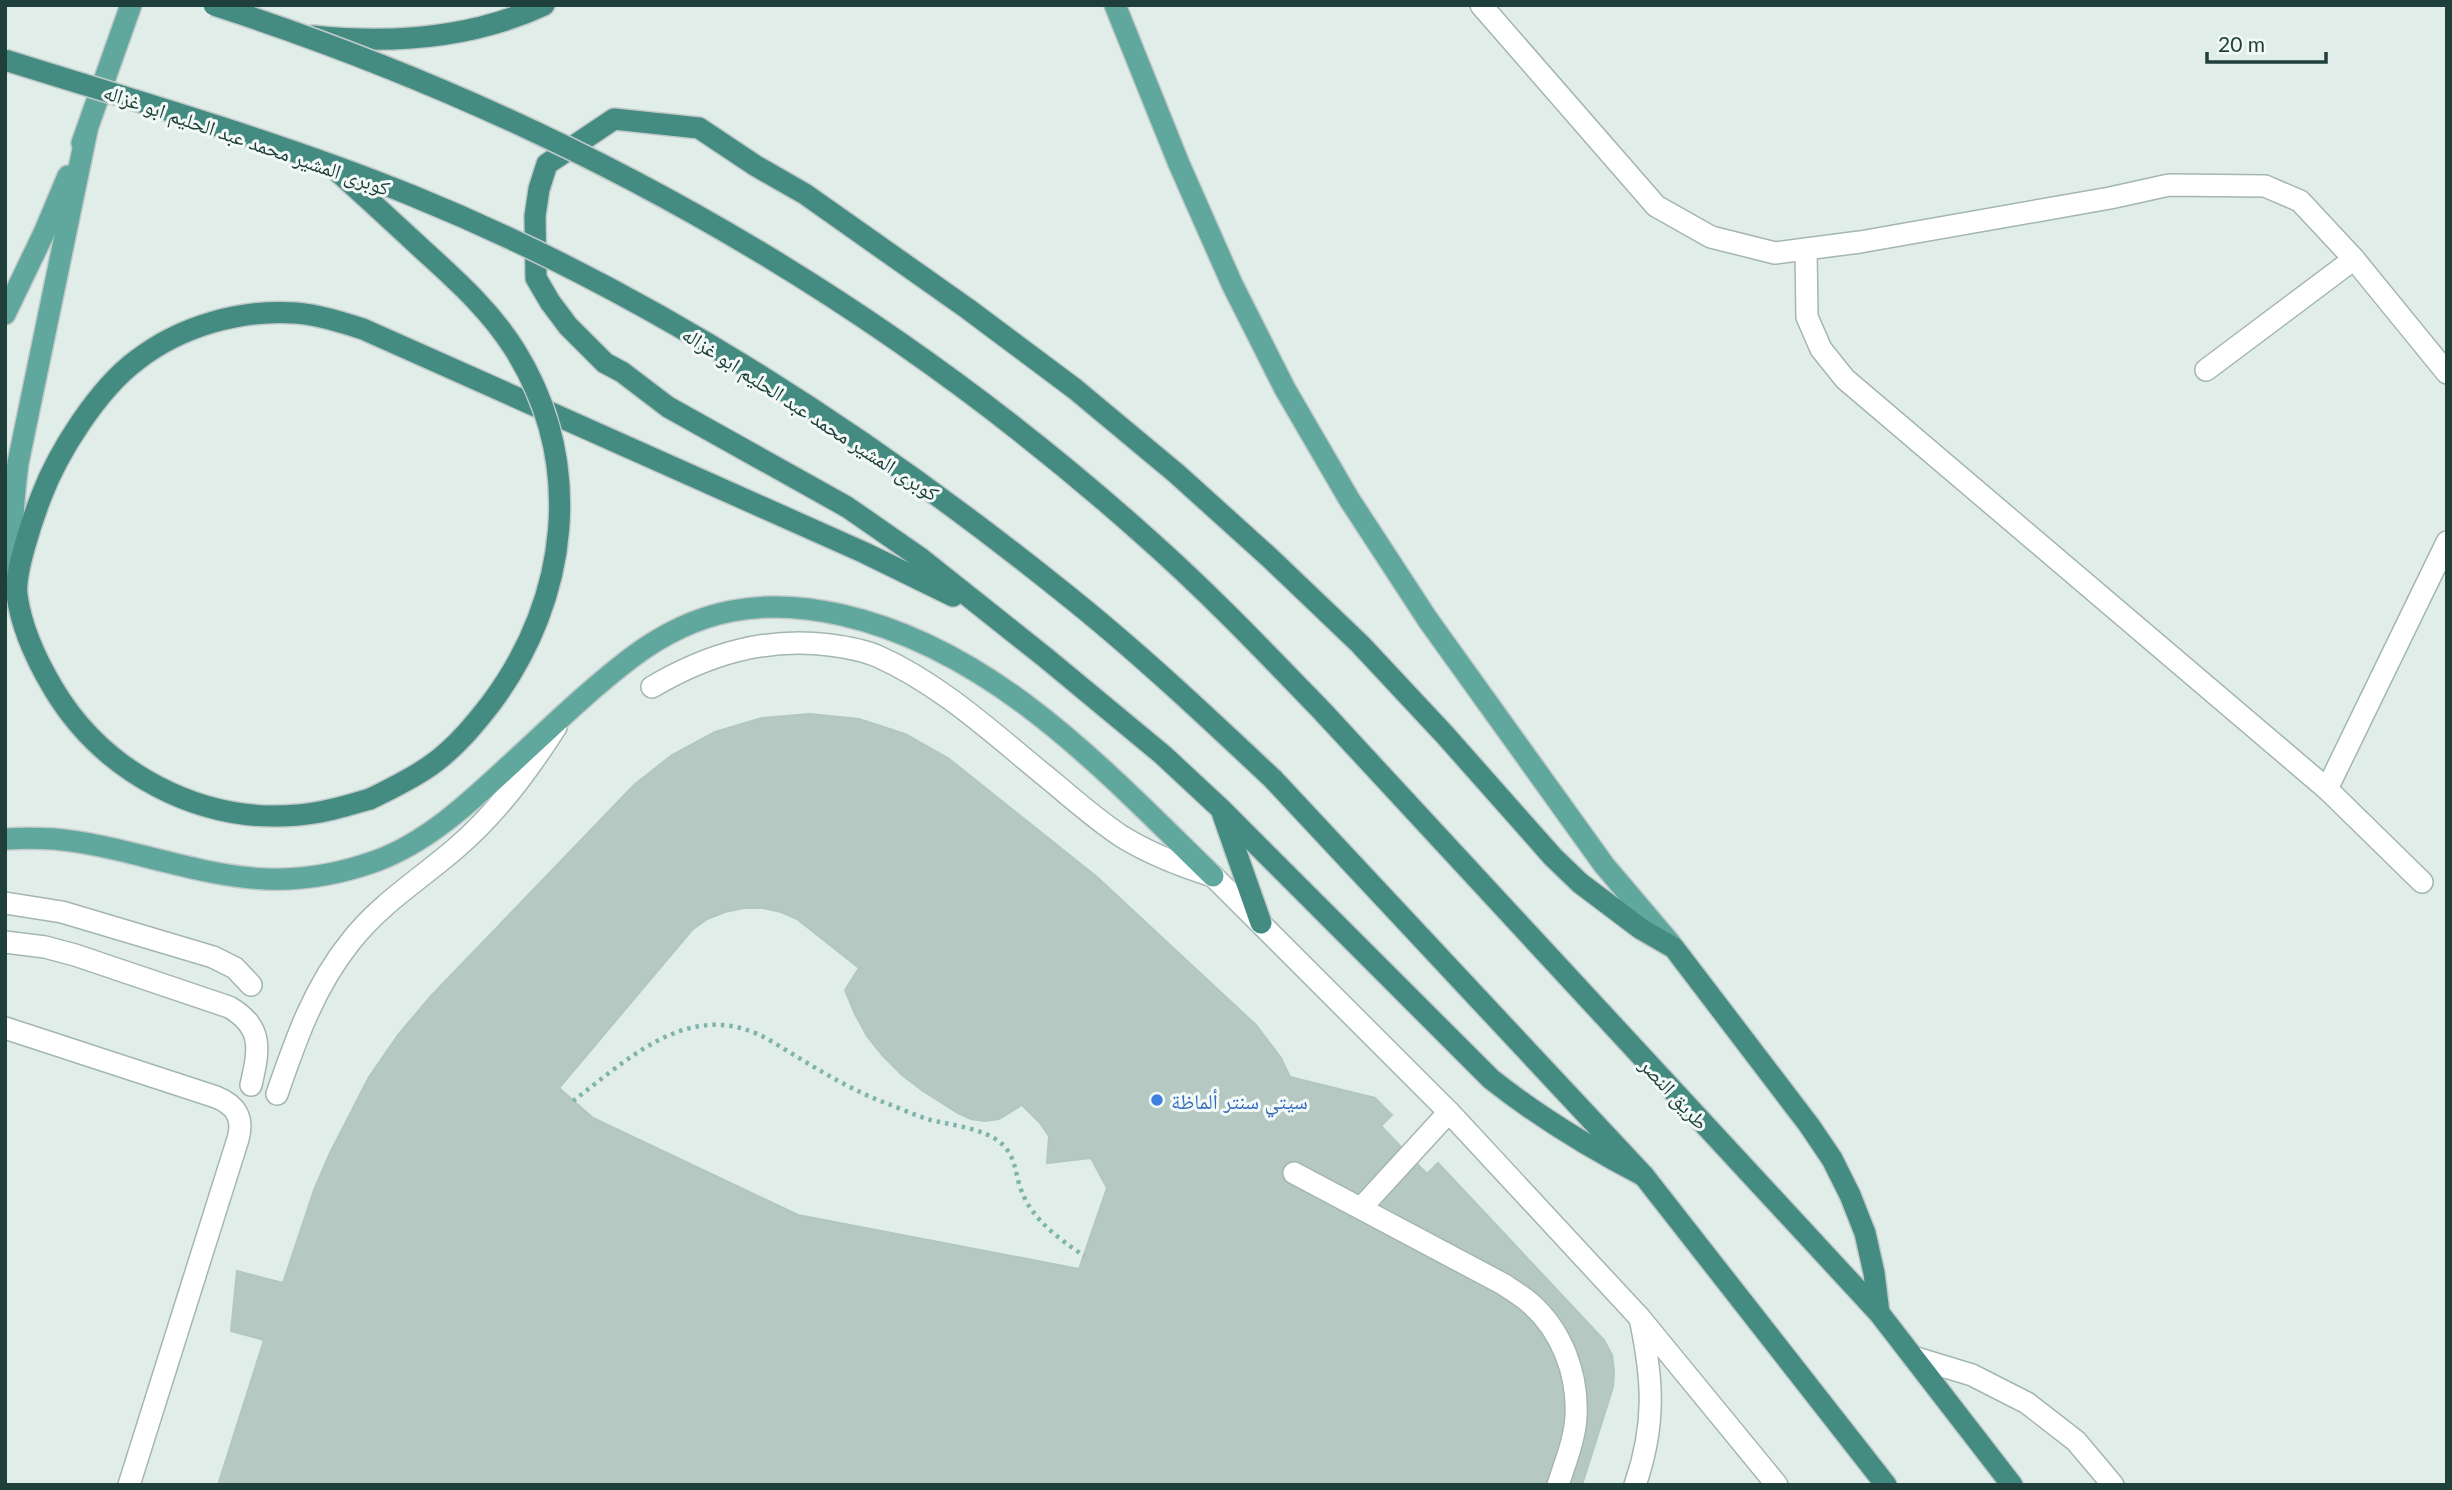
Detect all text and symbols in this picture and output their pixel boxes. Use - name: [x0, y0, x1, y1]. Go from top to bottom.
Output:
- scale bar: [2207, 21, 2326, 65]
- text: 20 m: [2218, 31, 2265, 56]
- street label: كوبرى المشير محمد عبد الحليم ابو غزاله: [100, 78, 394, 203]
- street label: كوبرى المشير محمد عبد الحليم ابو غزاله: [676, 321, 944, 508]
- street label: طريق النصر: [1633, 1051, 1714, 1135]
- place label: سيتي سنتر ألماظة: [1171, 1088, 1308, 1118]
- marker: سيتي سنتر ألماظة: [1149, 1092, 1165, 1108]

